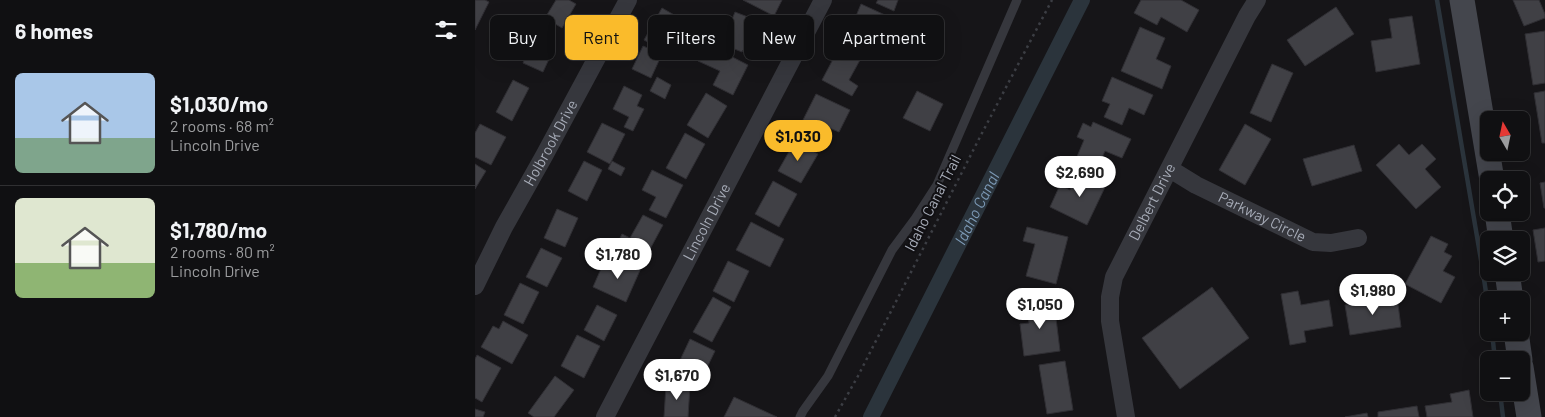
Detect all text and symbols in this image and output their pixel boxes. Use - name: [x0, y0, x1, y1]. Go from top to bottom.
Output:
- chip: Buy: [490, 15, 555, 60]
- chip: Rent: [565, 15, 638, 60]
- chip: Filters: [648, 15, 734, 60]
- chip: New: [744, 15, 814, 60]
- chip: Apartment: [824, 15, 944, 60]
- icon: filters: [432, 16, 460, 44]
- text: 6 homes: [15, 18, 93, 43]
- text: $1,030/mo: [170, 91, 268, 116]
- icon: home: [55, 93, 115, 153]
- street label: Holbrook Drive: [519, 96, 581, 189]
- north arrow: [1480, 111, 1530, 161]
- map controls: [1480, 111, 1530, 401]
- text: 2 rooms · 68 m²: [170, 116, 274, 135]
- pin: $1,030: [757, 120, 839, 162]
- text: $1,030: [775, 126, 821, 145]
- text: Lincoln Drive: [170, 135, 260, 154]
- street label: Idaho Canal Trail: [900, 151, 964, 254]
- pin: $2,690: [1039, 156, 1121, 198]
- street label: Delbert Drive: [1124, 160, 1179, 243]
- text: $2,690: [1056, 162, 1104, 181]
- water label: Idaho Canal: [950, 168, 1003, 248]
- button: locate: [1480, 171, 1530, 221]
- street label: Lincoln Drive: [679, 180, 734, 263]
- street label: Parkway Circle: [1216, 187, 1309, 245]
- text: $1,780/mo: [170, 217, 267, 242]
- icon: home: [55, 218, 115, 278]
- button: layers: [1480, 231, 1530, 281]
- pin: $1,780: [577, 238, 659, 280]
- text: 2 rooms · 80 m²: [170, 242, 275, 261]
- text: $1,780: [596, 244, 640, 263]
- text: Lincoln Drive: [170, 261, 260, 280]
- pin: $1,980: [1332, 274, 1414, 316]
- text: $1,980: [1350, 280, 1396, 299]
- pin: $1,050: [999, 288, 1081, 330]
- button: +: [1480, 291, 1530, 341]
- text: $1,050: [1017, 294, 1063, 313]
- button: −: [1480, 351, 1530, 401]
- pin: $1,670: [636, 358, 718, 401]
- text: $1,670: [655, 365, 699, 384]

